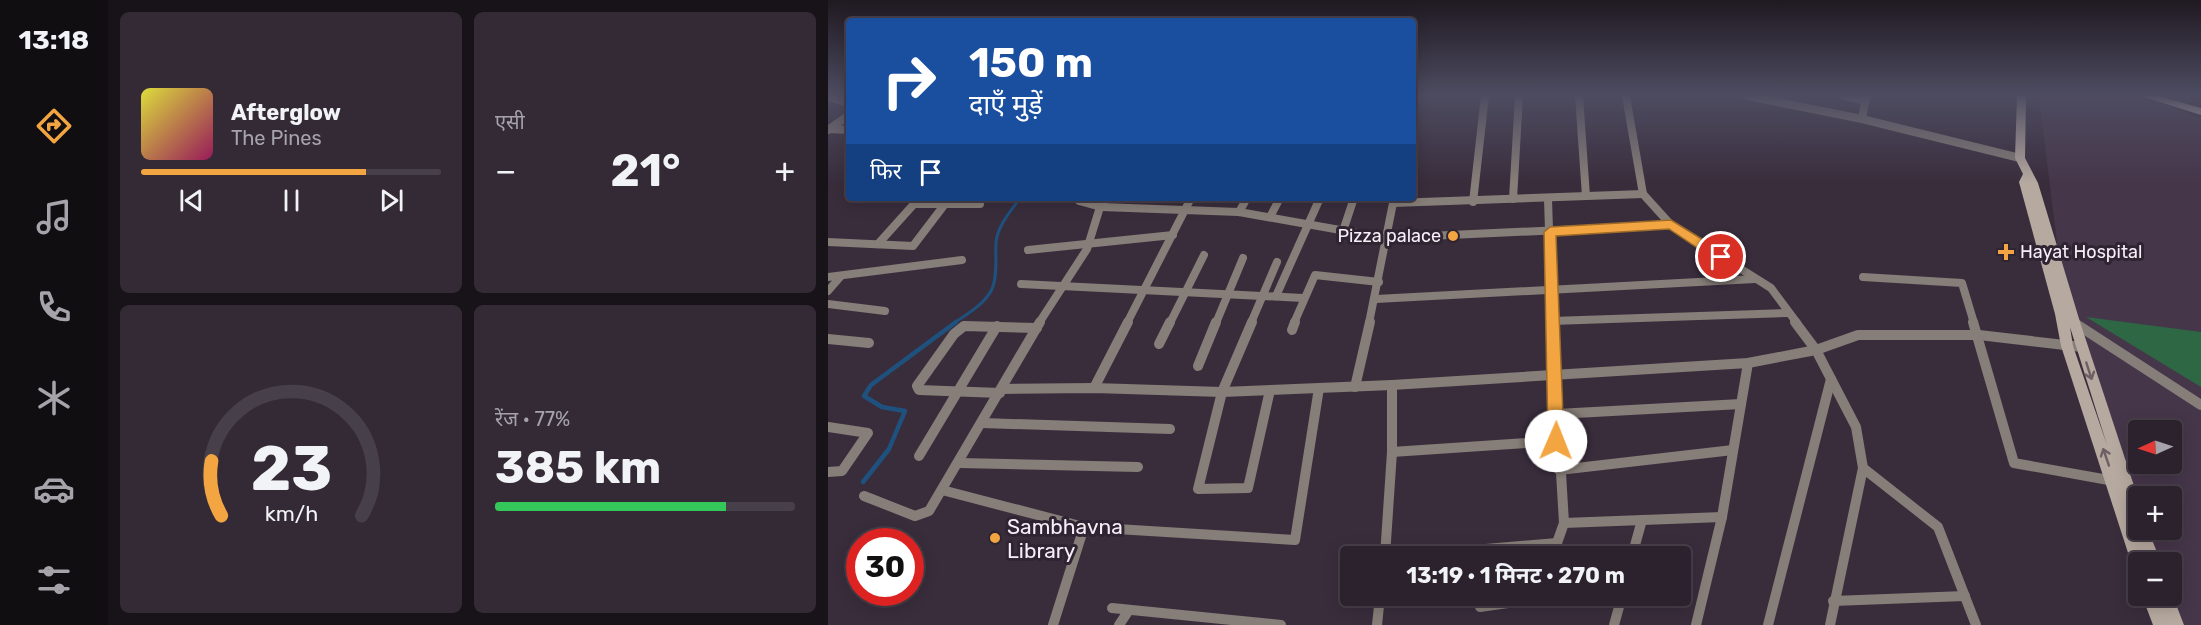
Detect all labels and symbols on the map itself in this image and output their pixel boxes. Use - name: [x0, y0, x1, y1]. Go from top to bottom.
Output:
- place label: Pizza palace: [1337, 225, 1441, 247]
- marker: Pizza palace: [1446, 229, 1460, 243]
- pin: [1695, 231, 1746, 282]
- place label: Hayat Hospital: [2020, 241, 2142, 263]
- marker: Hayat Hospital: [1997, 243, 2015, 261]
- one-way arrow: [2085, 361, 2096, 380]
- position arrow: [1524, 409, 1588, 473]
- north arrow: [2128, 420, 2182, 474]
- one-way arrow: [2099, 448, 2110, 467]
- place label: Sambhavna Library: [1007, 514, 1123, 563]
- speed limit sign: 30: [846, 528, 924, 606]
- marker: Sambhavna Library: [988, 531, 1002, 545]

